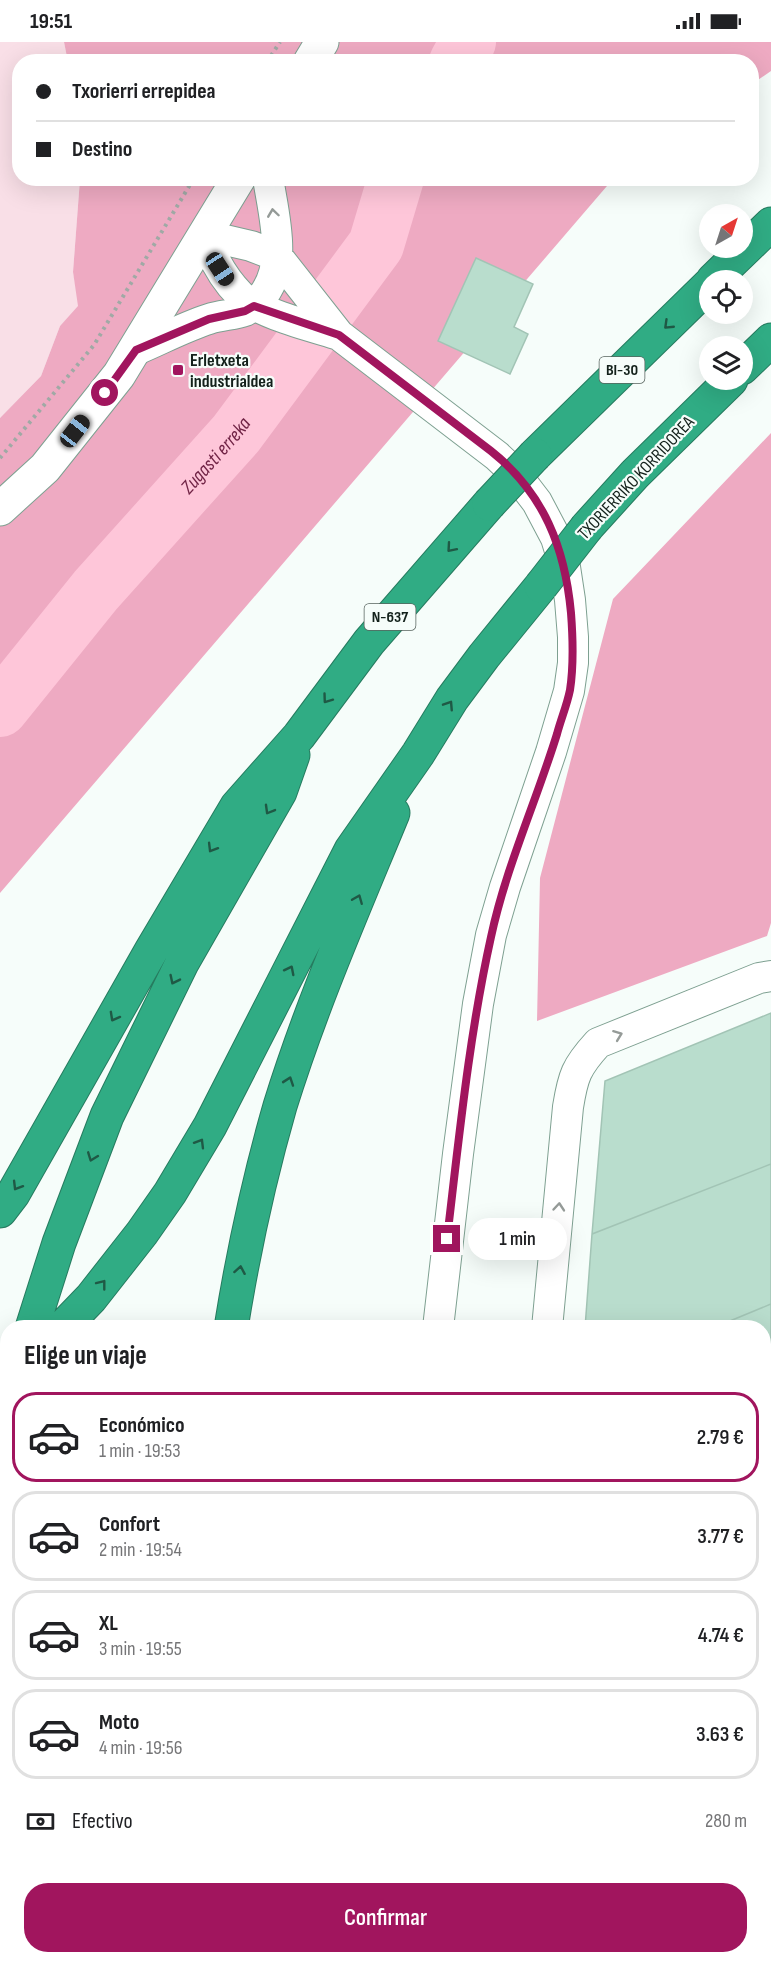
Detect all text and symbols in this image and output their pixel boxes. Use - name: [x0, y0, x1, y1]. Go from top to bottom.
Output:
- text: 19:51: [30, 8, 72, 35]
- text: Txorierri errepidea: [72, 78, 216, 105]
- text: Destino: [72, 136, 132, 163]
- north arrow: [699, 204, 753, 258]
- map controls: [699, 204, 753, 390]
- one-way arrow: [268, 208, 280, 217]
- car: [203, 249, 237, 289]
- button: locate: [699, 270, 753, 324]
- one-way arrow: [664, 318, 675, 329]
- button: layers: [699, 336, 753, 390]
- place label: Erletxeta industrialdea: [190, 350, 273, 392]
- road number: BI-30: [600, 357, 644, 383]
- marker: Erletxeta industrialdea: [171, 363, 185, 377]
- route start: [91, 379, 118, 406]
- car: [57, 411, 93, 451]
- street label: TXORIERRIKO KORRIDOREA: [573, 412, 699, 544]
- water label: Zugasti erreka: [175, 413, 256, 500]
- one-way arrow: [447, 541, 458, 552]
- road number: N-637: [364, 604, 416, 630]
- one-way arrow: [323, 692, 334, 703]
- one-way arrow: [442, 700, 453, 711]
- one-way arrow: [265, 804, 277, 814]
- one-way arrow: [208, 842, 219, 852]
- one-way arrow: [351, 894, 363, 905]
- one-way arrow: [283, 966, 294, 976]
- one-way arrow: [170, 973, 181, 984]
- one-way arrow: [110, 1011, 121, 1021]
- one-way arrow: [612, 1030, 623, 1042]
- one-way arrow: [281, 1076, 294, 1087]
- one-way arrow: [193, 1139, 204, 1149]
- one-way arrow: [87, 1150, 99, 1161]
- one-way arrow: [13, 1180, 25, 1190]
- one-way arrow: [552, 1202, 565, 1211]
- callout: 1 min: [468, 1218, 567, 1260]
- route end: [433, 1225, 460, 1252]
- text: 1 min: [499, 1227, 536, 1251]
- one-way arrow: [233, 1265, 246, 1275]
- one-way arrow: [94, 1280, 105, 1291]
- text: Elige un viaje: [24, 1340, 147, 1372]
- icon: car: [27, 1410, 81, 1464]
- text: Económico: [99, 1412, 185, 1439]
- text: 2.79 €: [697, 1424, 744, 1451]
- text: 1 min · 19:53: [99, 1439, 181, 1463]
- icon: car: [27, 1509, 81, 1563]
- text: Confort: [99, 1511, 160, 1538]
- text: 3.77 €: [697, 1523, 744, 1550]
- text: 2 min · 19:54: [99, 1538, 182, 1562]
- icon: car: [27, 1608, 81, 1662]
- text: XL: [99, 1610, 118, 1637]
- text: 4.74 €: [698, 1622, 744, 1649]
- text: 3 min · 19:55: [99, 1637, 182, 1661]
- icon: car: [27, 1707, 81, 1761]
- text: Moto: [99, 1709, 139, 1736]
- text: 3.63 €: [696, 1721, 744, 1748]
- text: 4 min · 19:56: [99, 1736, 182, 1760]
- icon: cash: [24, 1805, 57, 1838]
- text: Efectivo: [72, 1808, 133, 1835]
- text: 280 m: [705, 1809, 747, 1833]
- button: Confirmar: [24, 1883, 747, 1952]

